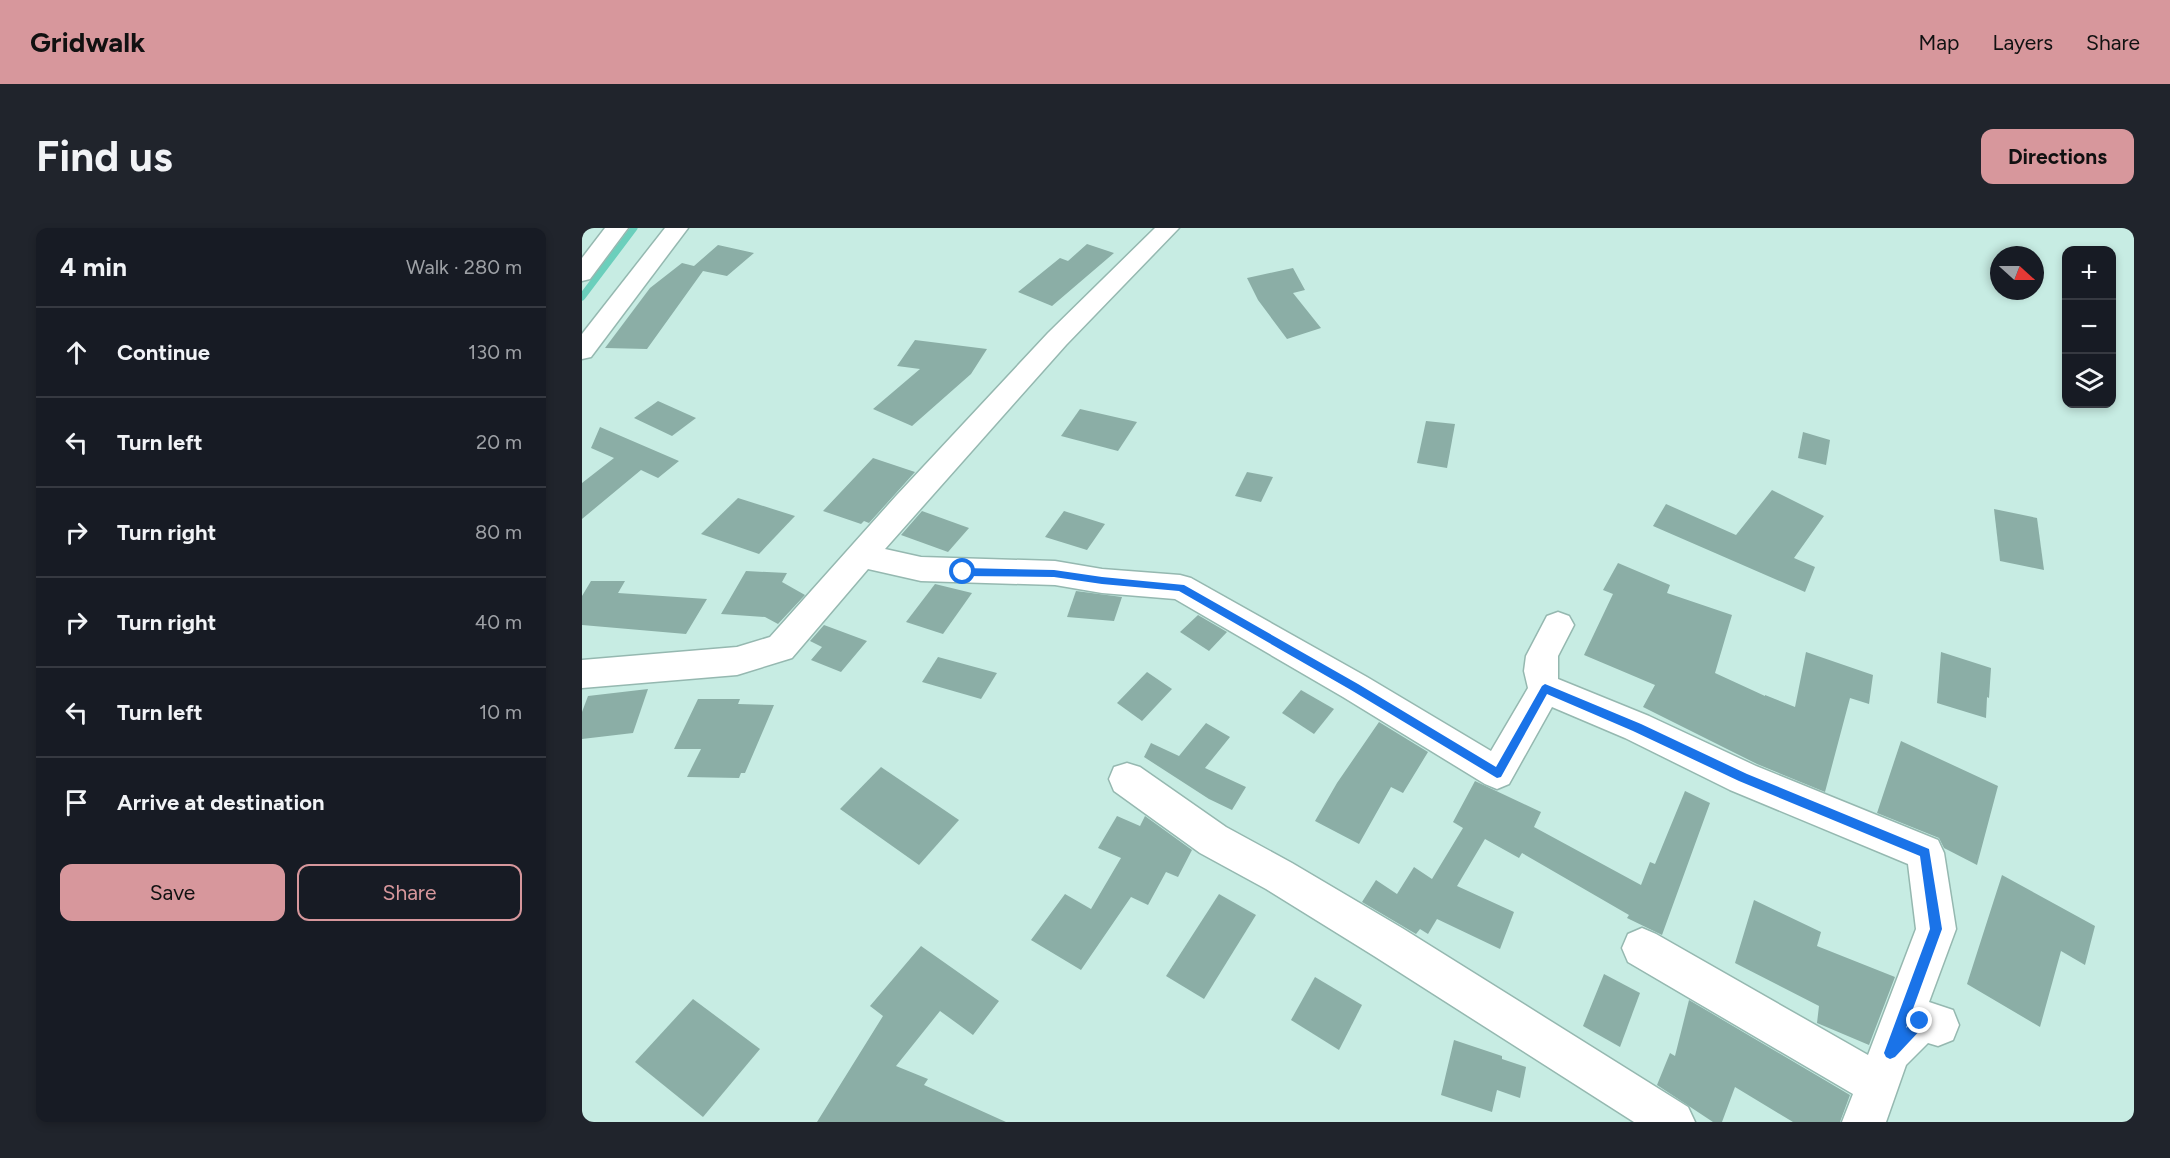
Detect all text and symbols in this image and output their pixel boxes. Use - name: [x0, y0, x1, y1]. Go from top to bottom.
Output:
- text: Gridwalk: [30, 25, 145, 59]
- text: Map: [1919, 30, 1959, 55]
- text: Layers: [1992, 30, 2053, 55]
- text: Share: [2086, 30, 2140, 55]
- button: Directions: [1981, 129, 2134, 184]
- text: Find us: [36, 131, 173, 182]
- north arrow: [1990, 246, 2044, 300]
- map controls: [2062, 246, 2116, 408]
- button: +: [2062, 246, 2116, 300]
- text: 4 min: [60, 251, 127, 283]
- text: Walk · 280 m: [406, 255, 522, 279]
- button: −: [2062, 300, 2116, 354]
- icon: ahead: [60, 336, 93, 369]
- text: Continue: [117, 339, 210, 366]
- text: 130 m: [468, 340, 522, 364]
- button: layers: [2062, 354, 2116, 408]
- icon: left: [60, 426, 93, 459]
- text: Turn left: [117, 429, 203, 456]
- text: 20 m: [476, 430, 522, 454]
- icon: right: [60, 516, 93, 549]
- text: Turn right: [117, 519, 216, 546]
- text: 80 m: [475, 520, 522, 544]
- route start: [949, 558, 975, 584]
- icon: right: [60, 606, 93, 639]
- text: Turn right: [117, 609, 216, 636]
- text: 40 m: [475, 610, 522, 634]
- icon: left: [60, 696, 93, 729]
- text: Turn left: [117, 699, 203, 726]
- text: 10 m: [479, 700, 522, 724]
- icon: arrive: [60, 786, 93, 819]
- text: Arrive at destination: [117, 789, 325, 816]
- button: Save: [60, 864, 285, 921]
- button: Share: [297, 864, 522, 921]
- route end: [1906, 1007, 1932, 1033]

